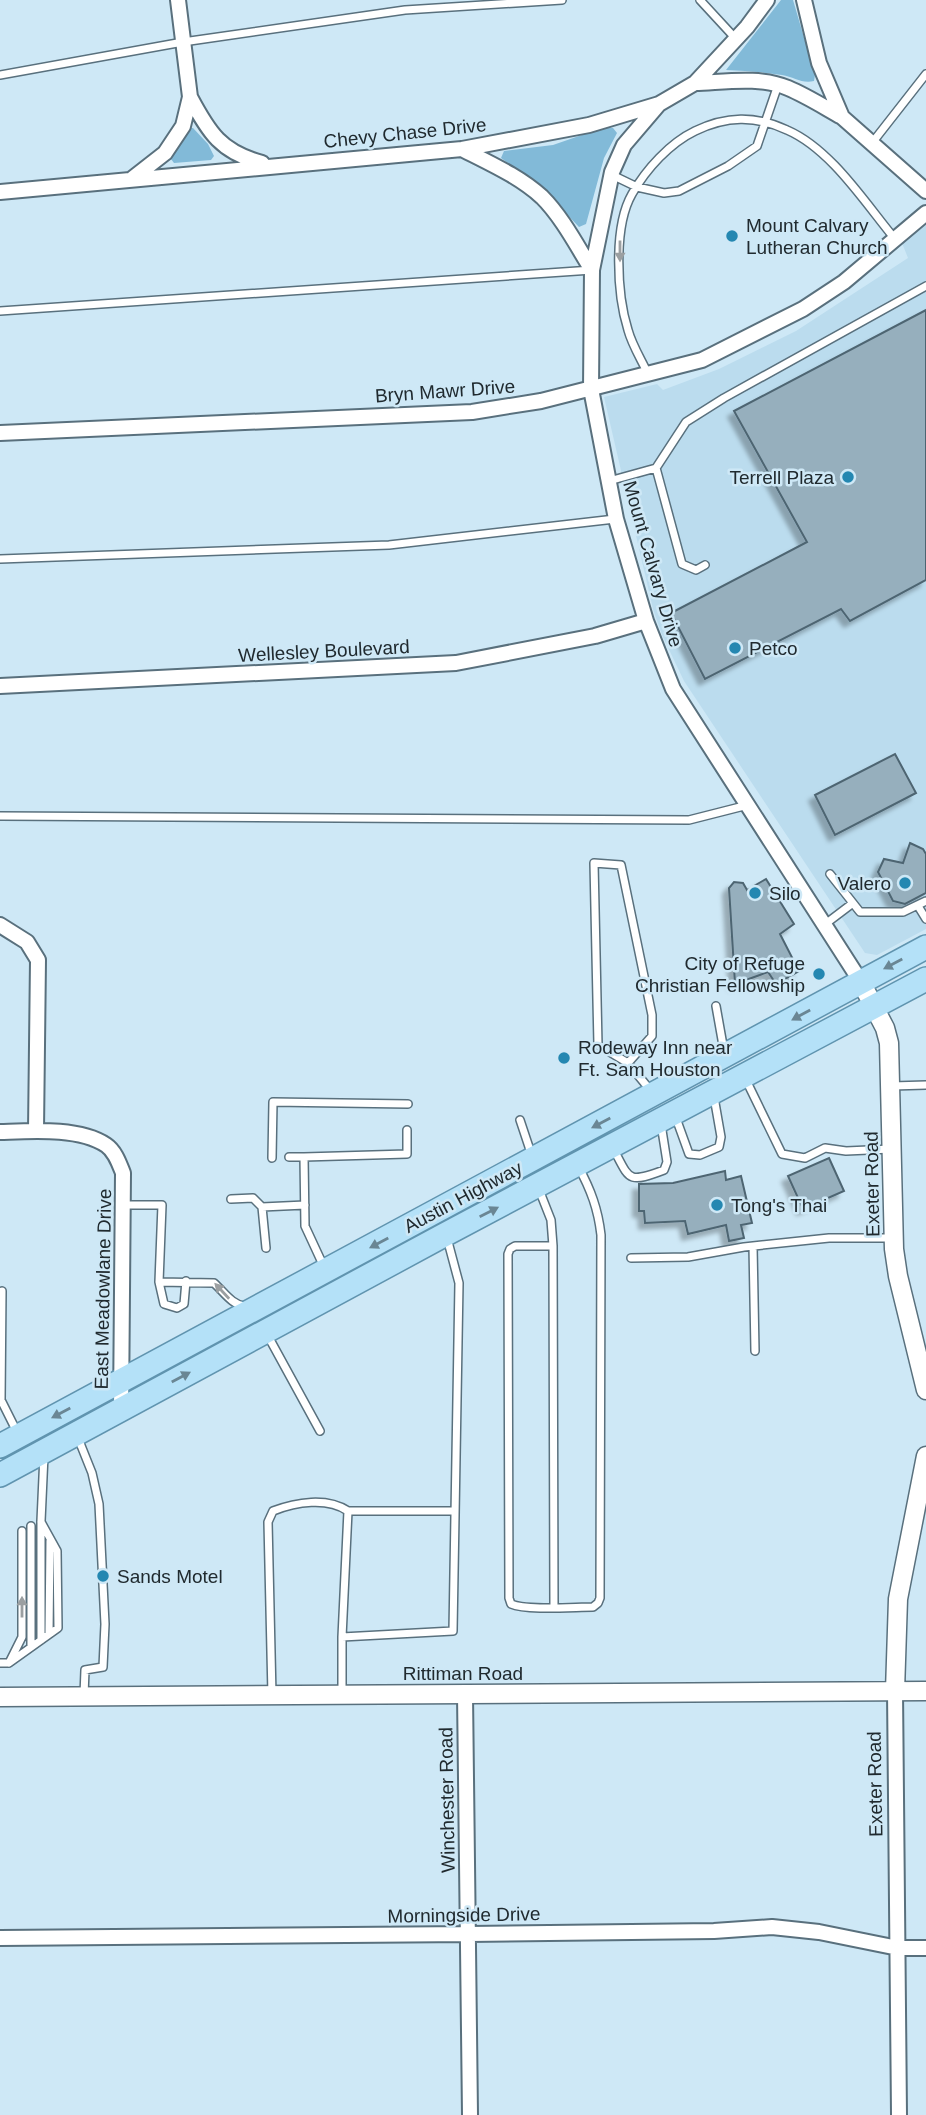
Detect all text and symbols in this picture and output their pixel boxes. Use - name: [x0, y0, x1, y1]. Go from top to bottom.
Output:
- street label: Chevy Chase Drive: [323, 114, 487, 152]
- place label: Mount Calvary Lutheran Church: [746, 215, 888, 258]
- marker: Mount Calvary Lutheran Church: [724, 228, 740, 244]
- one-way arrow: [614, 241, 626, 263]
- street label: Bryn Mawr Drive: [374, 376, 516, 406]
- place label: Terrell Plaza: [729, 467, 834, 488]
- marker: Terrell Plaza: [840, 469, 856, 485]
- street label: Mount Calvary Drive: [619, 478, 687, 650]
- street label: Wellesley Boulevard: [238, 636, 410, 666]
- place label: Petco: [749, 638, 798, 659]
- marker: Petco: [727, 640, 743, 656]
- place label: Valero: [837, 873, 891, 894]
- marker: Valero: [897, 875, 913, 891]
- place label: Silo: [769, 883, 801, 904]
- marker: Silo: [747, 885, 763, 901]
- place label: City of Refuge Christian Fellowship: [635, 953, 805, 996]
- one-way arrow: [883, 958, 903, 970]
- marker: City of Refuge Christian Fellowship: [811, 966, 827, 982]
- one-way arrow: [791, 1009, 811, 1021]
- place label: Rodeway Inn near Ft. Sam Houston: [578, 1037, 733, 1080]
- marker: Rodeway Inn near Ft. Sam Houston: [556, 1050, 572, 1066]
- one-way arrow: [591, 1117, 611, 1129]
- street label: Exeter Road: [861, 1131, 883, 1237]
- street label: Austin Highway: [400, 1157, 526, 1237]
- street label: East Meadowlane Drive: [91, 1189, 115, 1389]
- place label: Tong's Thai: [731, 1195, 827, 1216]
- marker: Tong's Thai: [709, 1197, 725, 1213]
- one-way arrow: [480, 1206, 500, 1218]
- one-way arrow: [369, 1237, 389, 1248]
- one-way arrow: [213, 1283, 230, 1300]
- one-way arrow: [171, 1372, 191, 1383]
- one-way arrow: [51, 1407, 71, 1419]
- place label: Sands Motel: [117, 1566, 223, 1587]
- marker: Sands Motel: [95, 1568, 111, 1584]
- one-way arrow: [16, 1596, 28, 1618]
- street label: Rittiman Road: [403, 1663, 523, 1684]
- street label: Winchester Road: [435, 1727, 459, 1873]
- street label: Exeter Road: [864, 1731, 886, 1837]
- street label: Morningside Drive: [387, 1903, 541, 1927]

